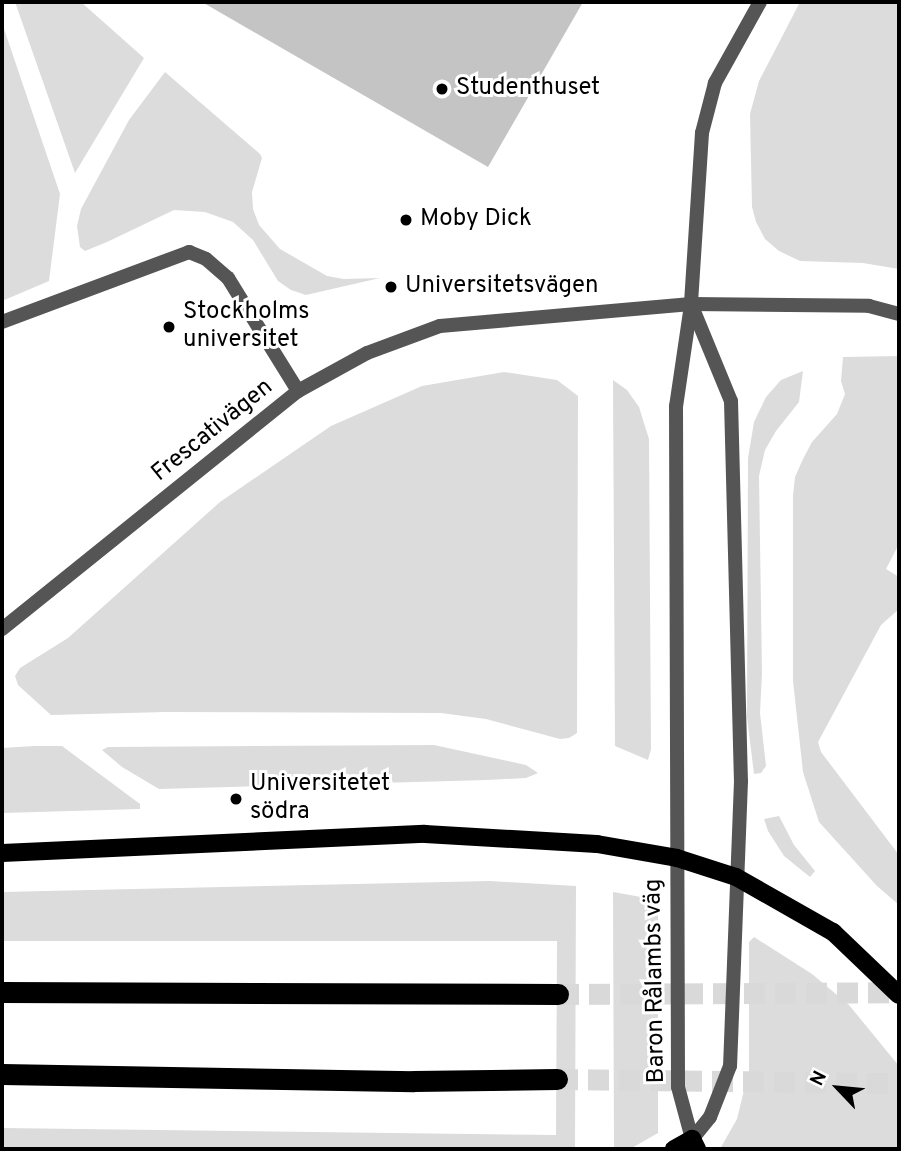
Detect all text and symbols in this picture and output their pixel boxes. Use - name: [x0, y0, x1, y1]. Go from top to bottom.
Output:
- place label: Studenthuset: [456, 75, 600, 103]
- marker: Studenthuset: [434, 81, 450, 97]
- place label: Moby Dick: [420, 206, 532, 234]
- marker: Moby Dick: [398, 212, 414, 228]
- place label: Universitetsvägen: [405, 273, 599, 301]
- marker: Universitetsvägen: [383, 279, 399, 295]
- place label: Stockholms universitet: [183, 299, 310, 355]
- marker: Stockholms universitet: [161, 319, 177, 335]
- street label: Frescativägen: [147, 373, 279, 489]
- place label: Universitetet södra: [250, 771, 390, 827]
- marker: Universitetet södra: [228, 791, 244, 807]
- street label: Baron Rålambs väg: [640, 878, 672, 1084]
- north arrow: [803, 1053, 873, 1123]
- text: N: [805, 1067, 833, 1090]

